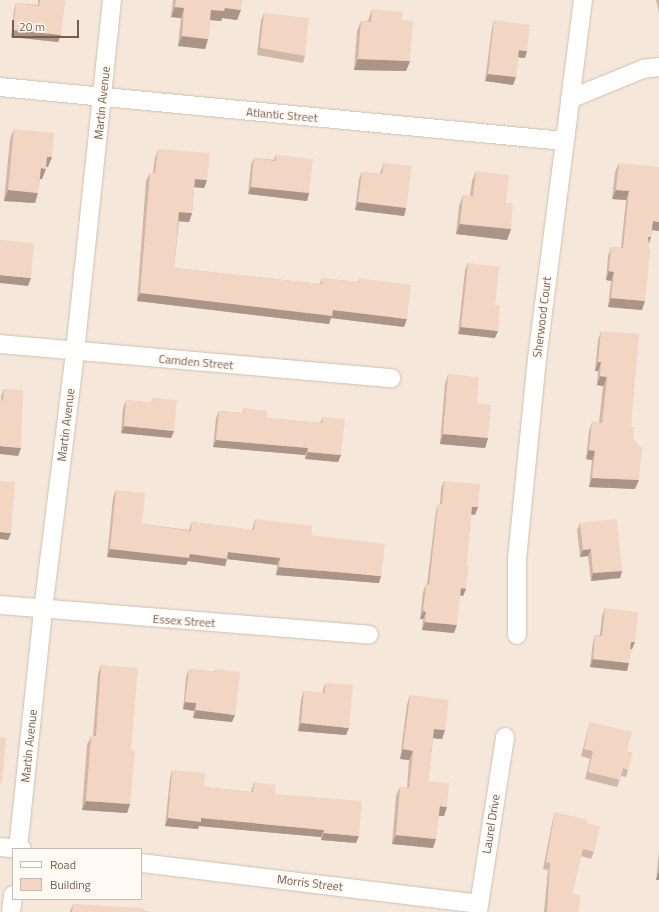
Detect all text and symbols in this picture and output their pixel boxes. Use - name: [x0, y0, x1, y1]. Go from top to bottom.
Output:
- scale bar: [14, 12, 81, 38]
- text: 20 m: [19, 17, 45, 36]
- street label: Martin Avenue: [91, 66, 113, 140]
- street label: Atlantic Street: [245, 105, 319, 125]
- street label: Sherwood Court: [530, 276, 554, 358]
- street label: Camden Street: [158, 352, 234, 372]
- street label: Martin Avenue: [54, 388, 78, 462]
- street label: Essex Street: [152, 612, 216, 630]
- street label: Martin Avenue: [18, 709, 40, 783]
- street label: Laurel Drive: [479, 793, 503, 855]
- legend: [12, 848, 142, 900]
- text: Road: [50, 855, 76, 874]
- street label: Morris Street: [276, 872, 344, 894]
- text: Building: [50, 875, 91, 894]

